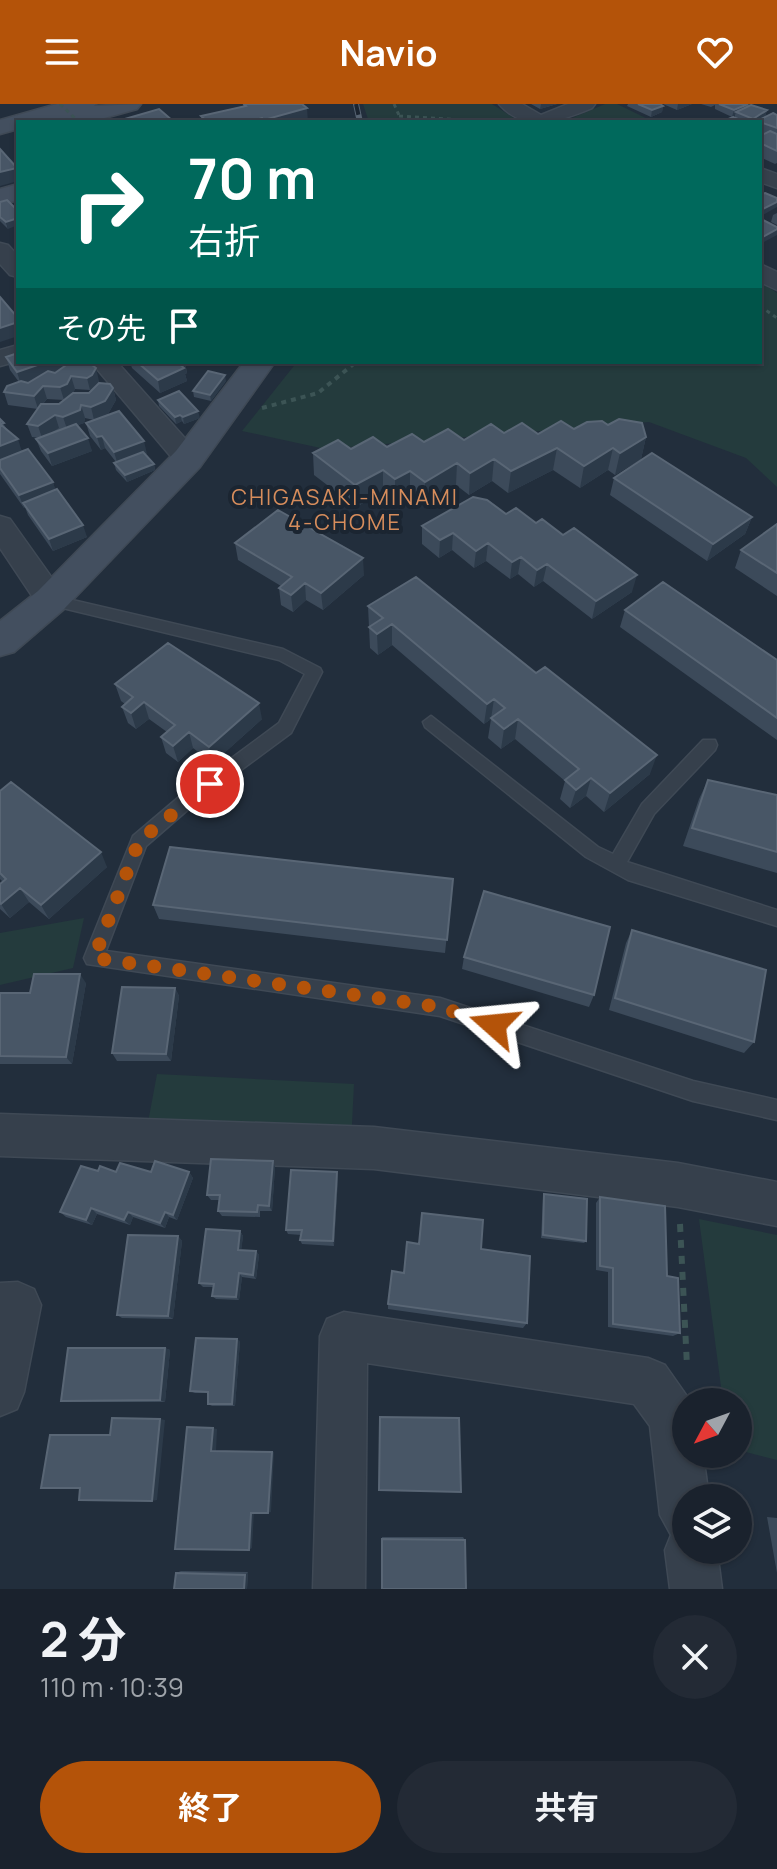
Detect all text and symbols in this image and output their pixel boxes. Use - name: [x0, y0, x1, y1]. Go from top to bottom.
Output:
- text: Navio: [339, 28, 438, 77]
- icon: menu: [40, 30, 84, 74]
- icon: heart: [693, 30, 737, 74]
- text: 70 m: [188, 139, 316, 216]
- icon: right: [56, 152, 160, 256]
- text: 右折: [188, 216, 260, 265]
- icon: arrive: [162, 304, 206, 348]
- text: その先: [56, 307, 146, 348]
- district label: CHIGASAKI-MINAMI 4-CHOME: [231, 482, 459, 537]
- pin: [176, 750, 244, 818]
- icon: arrive: [188, 762, 232, 806]
- position arrow: [452, 983, 536, 1067]
- north arrow: [672, 1388, 752, 1468]
- map controls: [672, 1388, 752, 1564]
- button: layers: [672, 1484, 752, 1564]
- text: 2 分: [40, 1606, 126, 1671]
- button: close: [653, 1615, 737, 1699]
- text: 110 m · 10:39: [40, 1669, 184, 1705]
- button: 終了: [40, 1761, 381, 1853]
- button: 共有: [397, 1761, 737, 1853]

